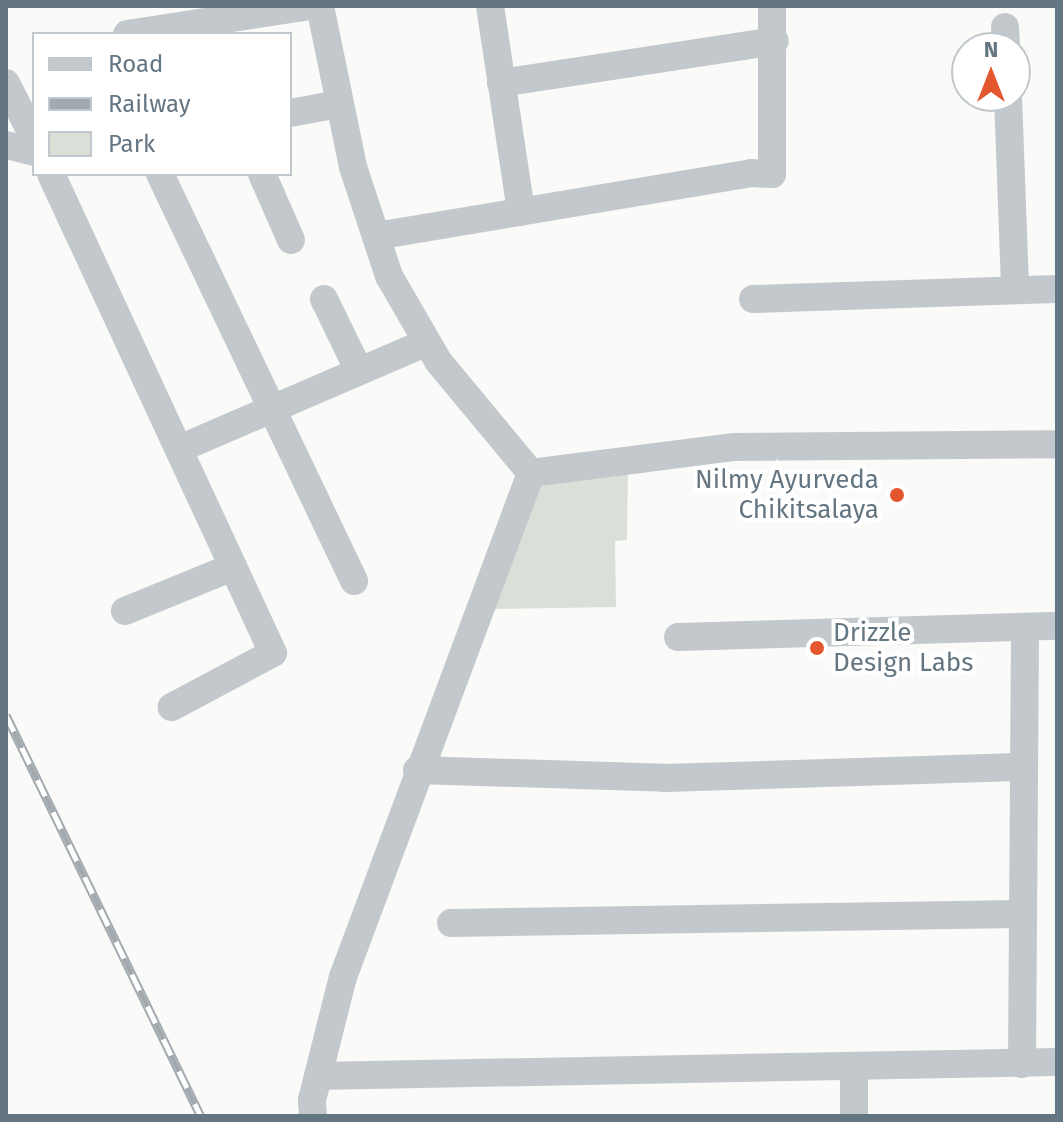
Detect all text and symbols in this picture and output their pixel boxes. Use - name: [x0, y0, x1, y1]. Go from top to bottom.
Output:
- legend: [32, 32, 292, 176]
- north arrow: [951, 32, 1031, 112]
- text: N: [984, 36, 998, 63]
- text: Road: [108, 50, 163, 78]
- text: Railway: [108, 90, 191, 118]
- text: Park: [108, 130, 155, 158]
- place label: Nilmy Ayurveda Chikitsalaya: [695, 464, 879, 526]
- marker: Nilmy Ayurveda Chikitsalaya: [886, 484, 908, 506]
- place label: Drizzle Design Labs: [833, 617, 973, 678]
- marker: Drizzle Design Labs: [808, 639, 826, 657]

